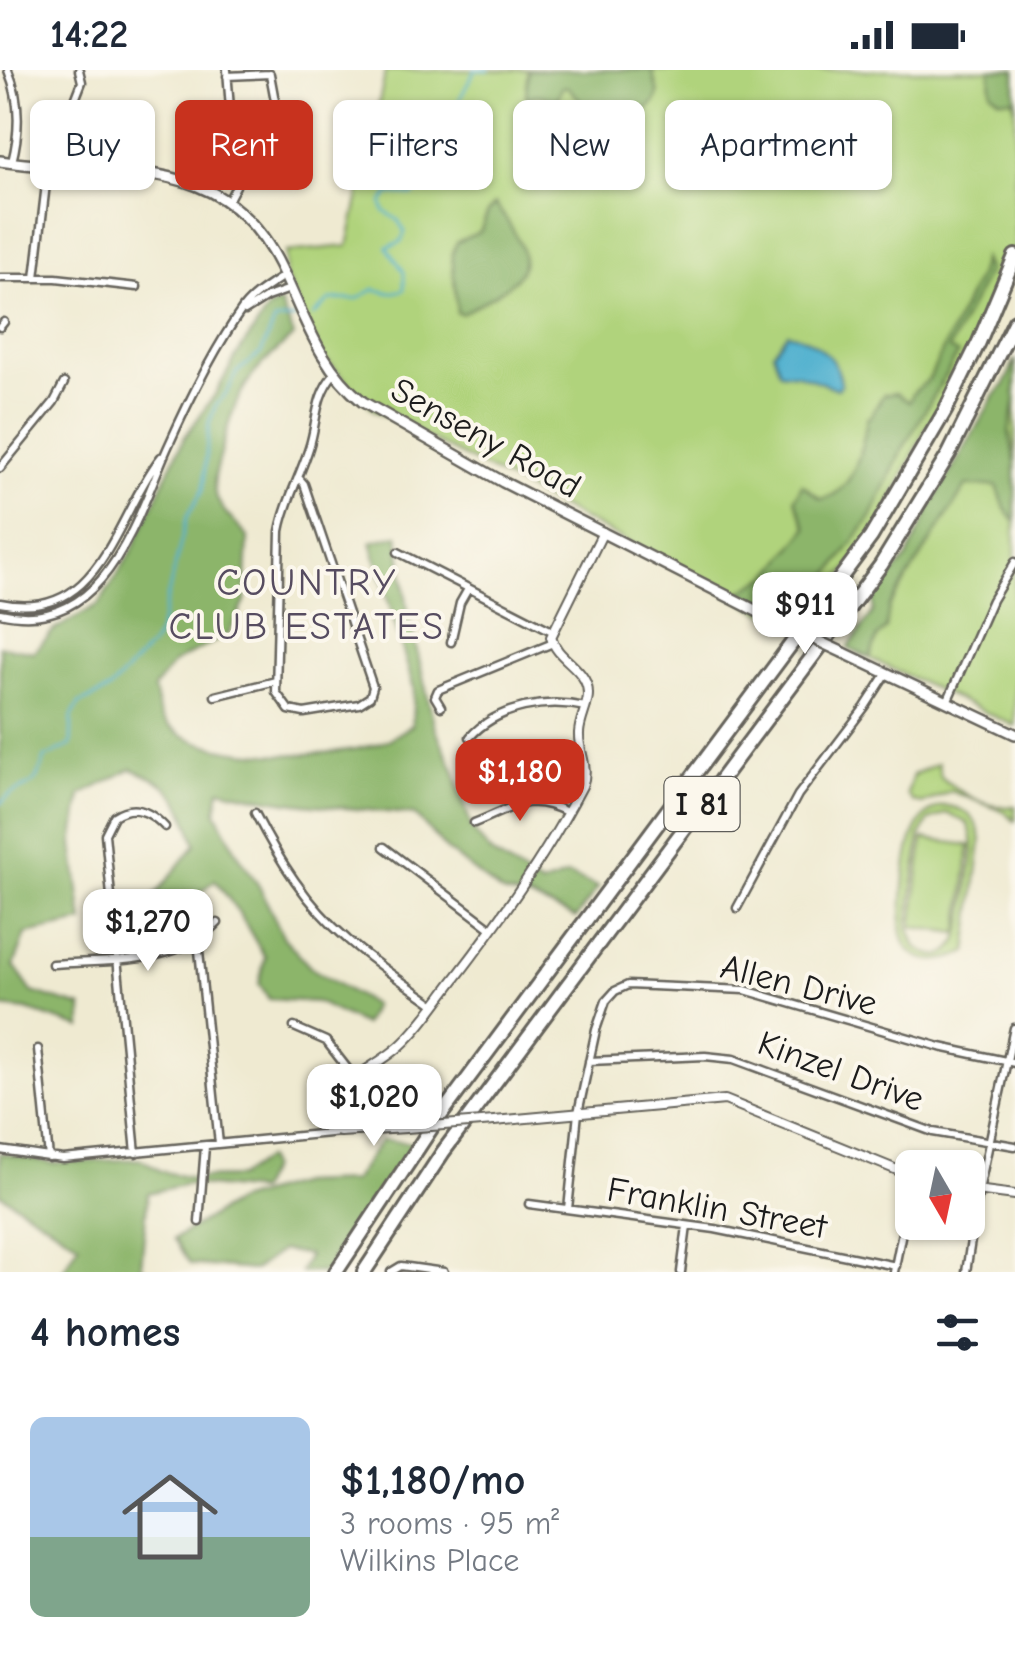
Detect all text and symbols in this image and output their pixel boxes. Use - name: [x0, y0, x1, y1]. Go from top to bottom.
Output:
- text: 14:22: [50, 13, 128, 57]
- chip: Buy: [30, 100, 155, 190]
- chip: Rent: [175, 100, 313, 190]
- chip: Filters: [333, 100, 493, 190]
- chip: New: [513, 100, 645, 190]
- chip: Apartment: [665, 100, 892, 190]
- street label: Senseny Road: [384, 369, 588, 507]
- district label: COUNTRY CLUB ESTATES: [168, 561, 446, 649]
- pin: $911: [746, 572, 864, 657]
- text: $911: [774, 586, 836, 623]
- pin: $1,180: [439, 739, 601, 824]
- text: $1,180: [477, 753, 563, 790]
- road number: I 81: [664, 777, 740, 831]
- pin: $1,270: [67, 889, 229, 974]
- text: $1,270: [105, 903, 191, 940]
- street label: Allen Drive: [717, 946, 881, 1024]
- street label: Kinzel Drive: [752, 1022, 930, 1120]
- pin: $1,020: [293, 1064, 455, 1149]
- text: $1,020: [329, 1078, 419, 1115]
- north arrow: [895, 1150, 985, 1240]
- map controls: [895, 1150, 985, 1240]
- street label: Franklin Street: [604, 1169, 831, 1248]
- icon: filters: [930, 1305, 985, 1360]
- text: 4 homes: [30, 1308, 180, 1357]
- text: $1,180/mo: [340, 1456, 525, 1505]
- icon: home: [110, 1457, 230, 1577]
- text: 3 rooms · 95 m²: [340, 1505, 559, 1542]
- text: Wilkins Place: [340, 1542, 519, 1579]

